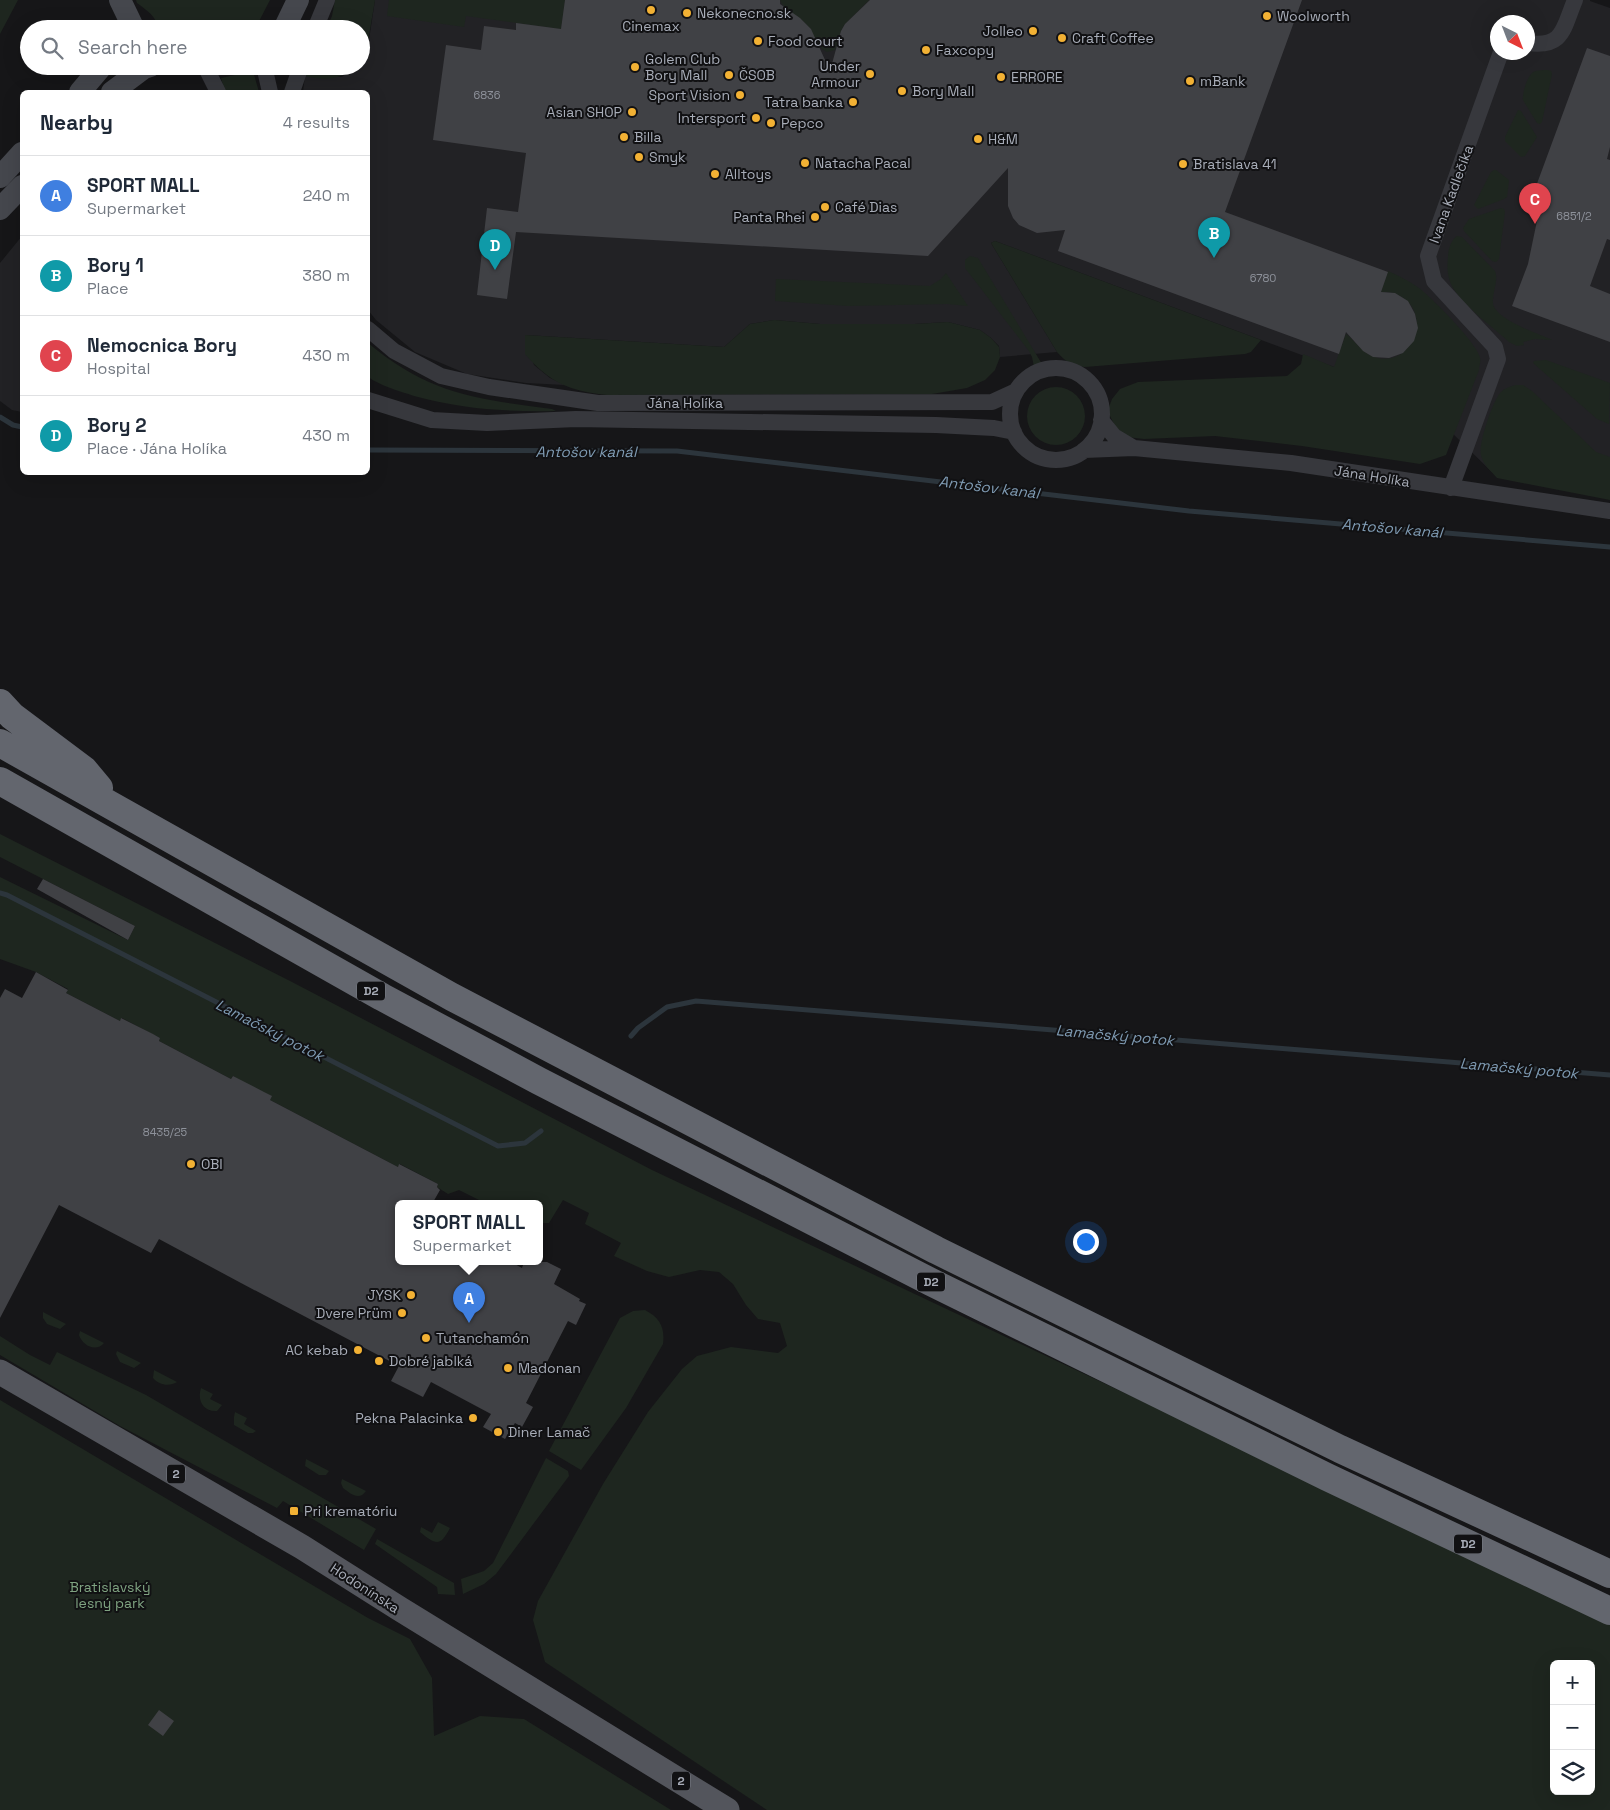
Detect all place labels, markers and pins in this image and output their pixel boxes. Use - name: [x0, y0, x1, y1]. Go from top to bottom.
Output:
- marker: Cinemax: [645, 4, 657, 16]
- place label: Nekonecno.sk: [697, 4, 792, 22]
- marker: Nekonecno.sk: [681, 7, 693, 19]
- place label: Woolworth: [1277, 7, 1350, 25]
- marker: Woolworth: [1261, 10, 1273, 22]
- place label: Cinemax: [622, 17, 680, 35]
- place label: Jolleo: [983, 22, 1023, 40]
- marker: Jolleo: [1027, 25, 1039, 37]
- place label: Craft Coffee: [1072, 29, 1154, 47]
- place label: Food court: [768, 32, 843, 50]
- marker: Craft Coffee: [1056, 32, 1068, 44]
- marker: Food court: [752, 35, 764, 47]
- place label: Faxcopy: [936, 41, 994, 59]
- marker: Faxcopy: [920, 44, 932, 56]
- place label: Golem Club Bory Mall: [645, 50, 720, 84]
- place label: Under Armour: [811, 57, 860, 91]
- marker: Golem Club Bory Mall: [629, 61, 641, 73]
- place label: ČSOB: [739, 66, 775, 84]
- marker: Under Armour: [864, 68, 876, 80]
- place label: ERRORE: [1011, 68, 1063, 86]
- marker: ČSOB: [723, 69, 735, 81]
- marker: ERRORE: [995, 71, 1007, 83]
- place label: mBank: [1200, 72, 1246, 90]
- marker: mBank: [1184, 75, 1196, 87]
- place label: Bory Mall: [912, 82, 974, 100]
- marker: Bory Mall: [896, 85, 908, 97]
- place label: Sport Vision: [648, 86, 730, 104]
- marker: Sport Vision: [734, 89, 746, 101]
- place label: Tatra banka: [764, 93, 843, 111]
- marker: Tatra banka: [847, 96, 859, 108]
- place label: Asian SHOP: [547, 103, 622, 121]
- marker: Asian SHOP: [626, 106, 638, 118]
- place label: Intersport: [678, 109, 746, 127]
- marker: Intersport: [750, 112, 762, 124]
- place label: Pepco: [781, 114, 824, 132]
- marker: Pepco: [765, 117, 777, 129]
- place label: Billa: [634, 128, 662, 146]
- place label: H&M: [988, 130, 1018, 148]
- marker: Billa: [618, 131, 630, 143]
- marker: H&M: [972, 133, 984, 145]
- place label: Smyk: [649, 148, 686, 166]
- marker: Smyk: [633, 151, 645, 163]
- place label: Natacha Pacal: [815, 154, 911, 172]
- place label: Bratislava 41: [1193, 155, 1277, 173]
- marker: Natacha Pacal: [799, 157, 811, 169]
- marker: Bratislava 41: [1177, 158, 1189, 170]
- place label: Alltoys: [725, 165, 771, 183]
- marker: Alltoys: [709, 168, 721, 180]
- pin: C: [1519, 183, 1551, 224]
- place label: Café Dias: [835, 198, 897, 216]
- marker: Café Dias: [819, 201, 831, 213]
- place label: Panta Rhei: [733, 208, 805, 226]
- marker: Panta Rhei: [809, 211, 821, 223]
- pin: B: [1198, 217, 1230, 258]
- pin: D: [479, 229, 511, 270]
- place label: OBI: [201, 1155, 223, 1173]
- marker: OBI: [185, 1158, 197, 1170]
- pin: A: [453, 1282, 485, 1323]
- place label: JYSK: [367, 1286, 401, 1304]
- marker: JYSK: [405, 1289, 417, 1301]
- place label: Dvere Prüm: [316, 1304, 392, 1322]
- marker: Dvere Prüm: [396, 1307, 408, 1319]
- place label: Tutanchamón: [436, 1329, 529, 1347]
- marker: Tutanchamón: [420, 1332, 432, 1344]
- place label: AC kebab: [285, 1341, 348, 1359]
- marker: AC kebab: [352, 1344, 364, 1356]
- place label: Dobré jablká: [389, 1352, 472, 1370]
- marker: Dobré jablká: [373, 1355, 385, 1367]
- place label: Madonan: [518, 1359, 581, 1377]
- marker: Madonan: [502, 1362, 514, 1374]
- place label: Pekna Palacinka: [355, 1409, 463, 1427]
- marker: Pekna Palacinka: [467, 1412, 479, 1424]
- place label: Diner Lamač: [508, 1423, 590, 1441]
- marker: Diner Lamač: [492, 1426, 504, 1438]
- place label: Pri krematóriu: [304, 1502, 397, 1520]
- marker: Pri krematóriu: [288, 1505, 300, 1517]

